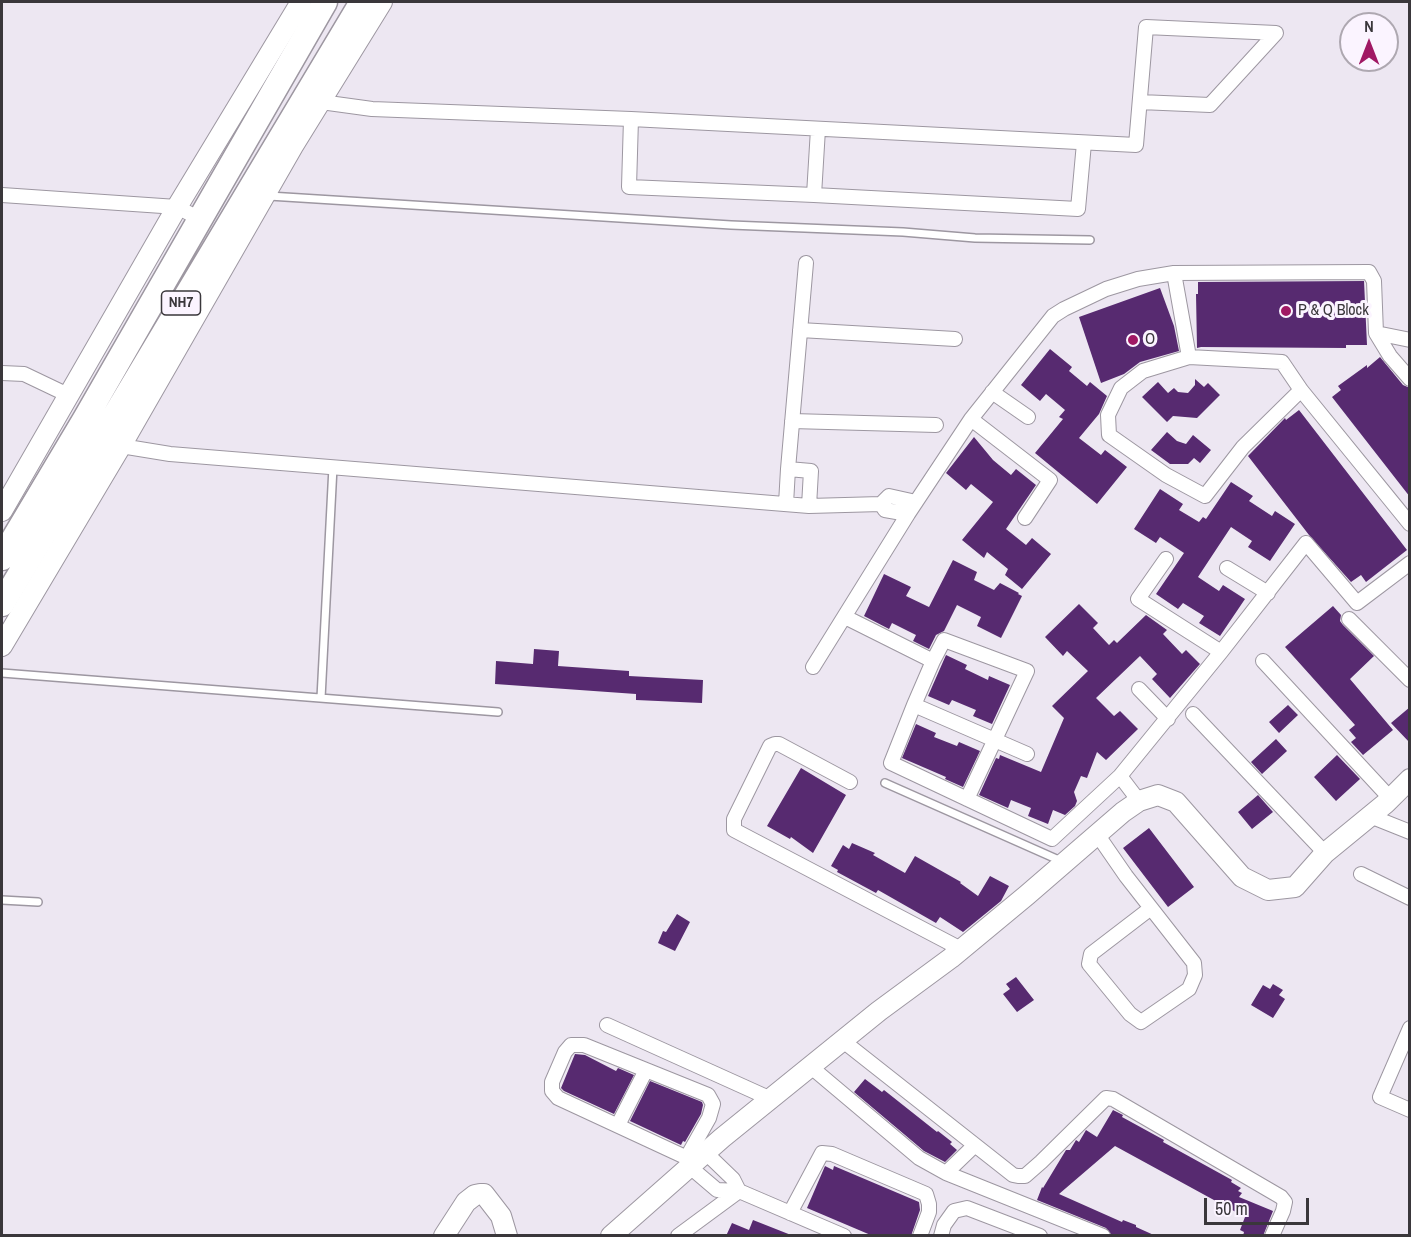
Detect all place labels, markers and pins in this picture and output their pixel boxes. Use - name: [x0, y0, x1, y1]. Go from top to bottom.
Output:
- place label: P & Q Block: [1298, 301, 1369, 321]
- marker: P & Q Block: [1279, 304, 1293, 318]
- place label: O: [1145, 330, 1155, 350]
- marker: O: [1126, 333, 1140, 347]

